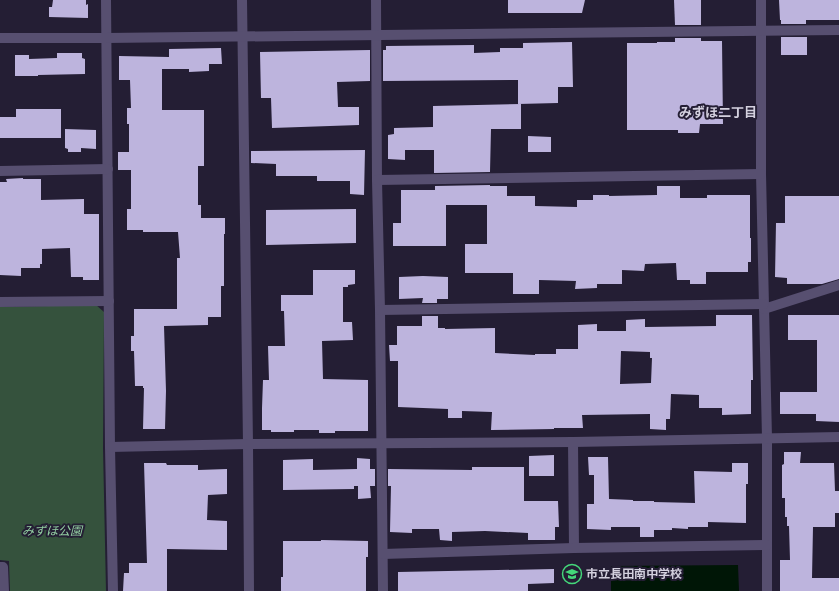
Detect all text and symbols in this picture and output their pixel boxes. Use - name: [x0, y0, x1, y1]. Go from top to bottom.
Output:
- district label: みずほ二丁目: [679, 105, 757, 120]
- park label: みずほ公園: [22, 524, 84, 538]
- school or university icon: 市立長田南中学校: [561, 563, 583, 585]
- place label: 市立長田南中学校: [586, 567, 682, 581]

